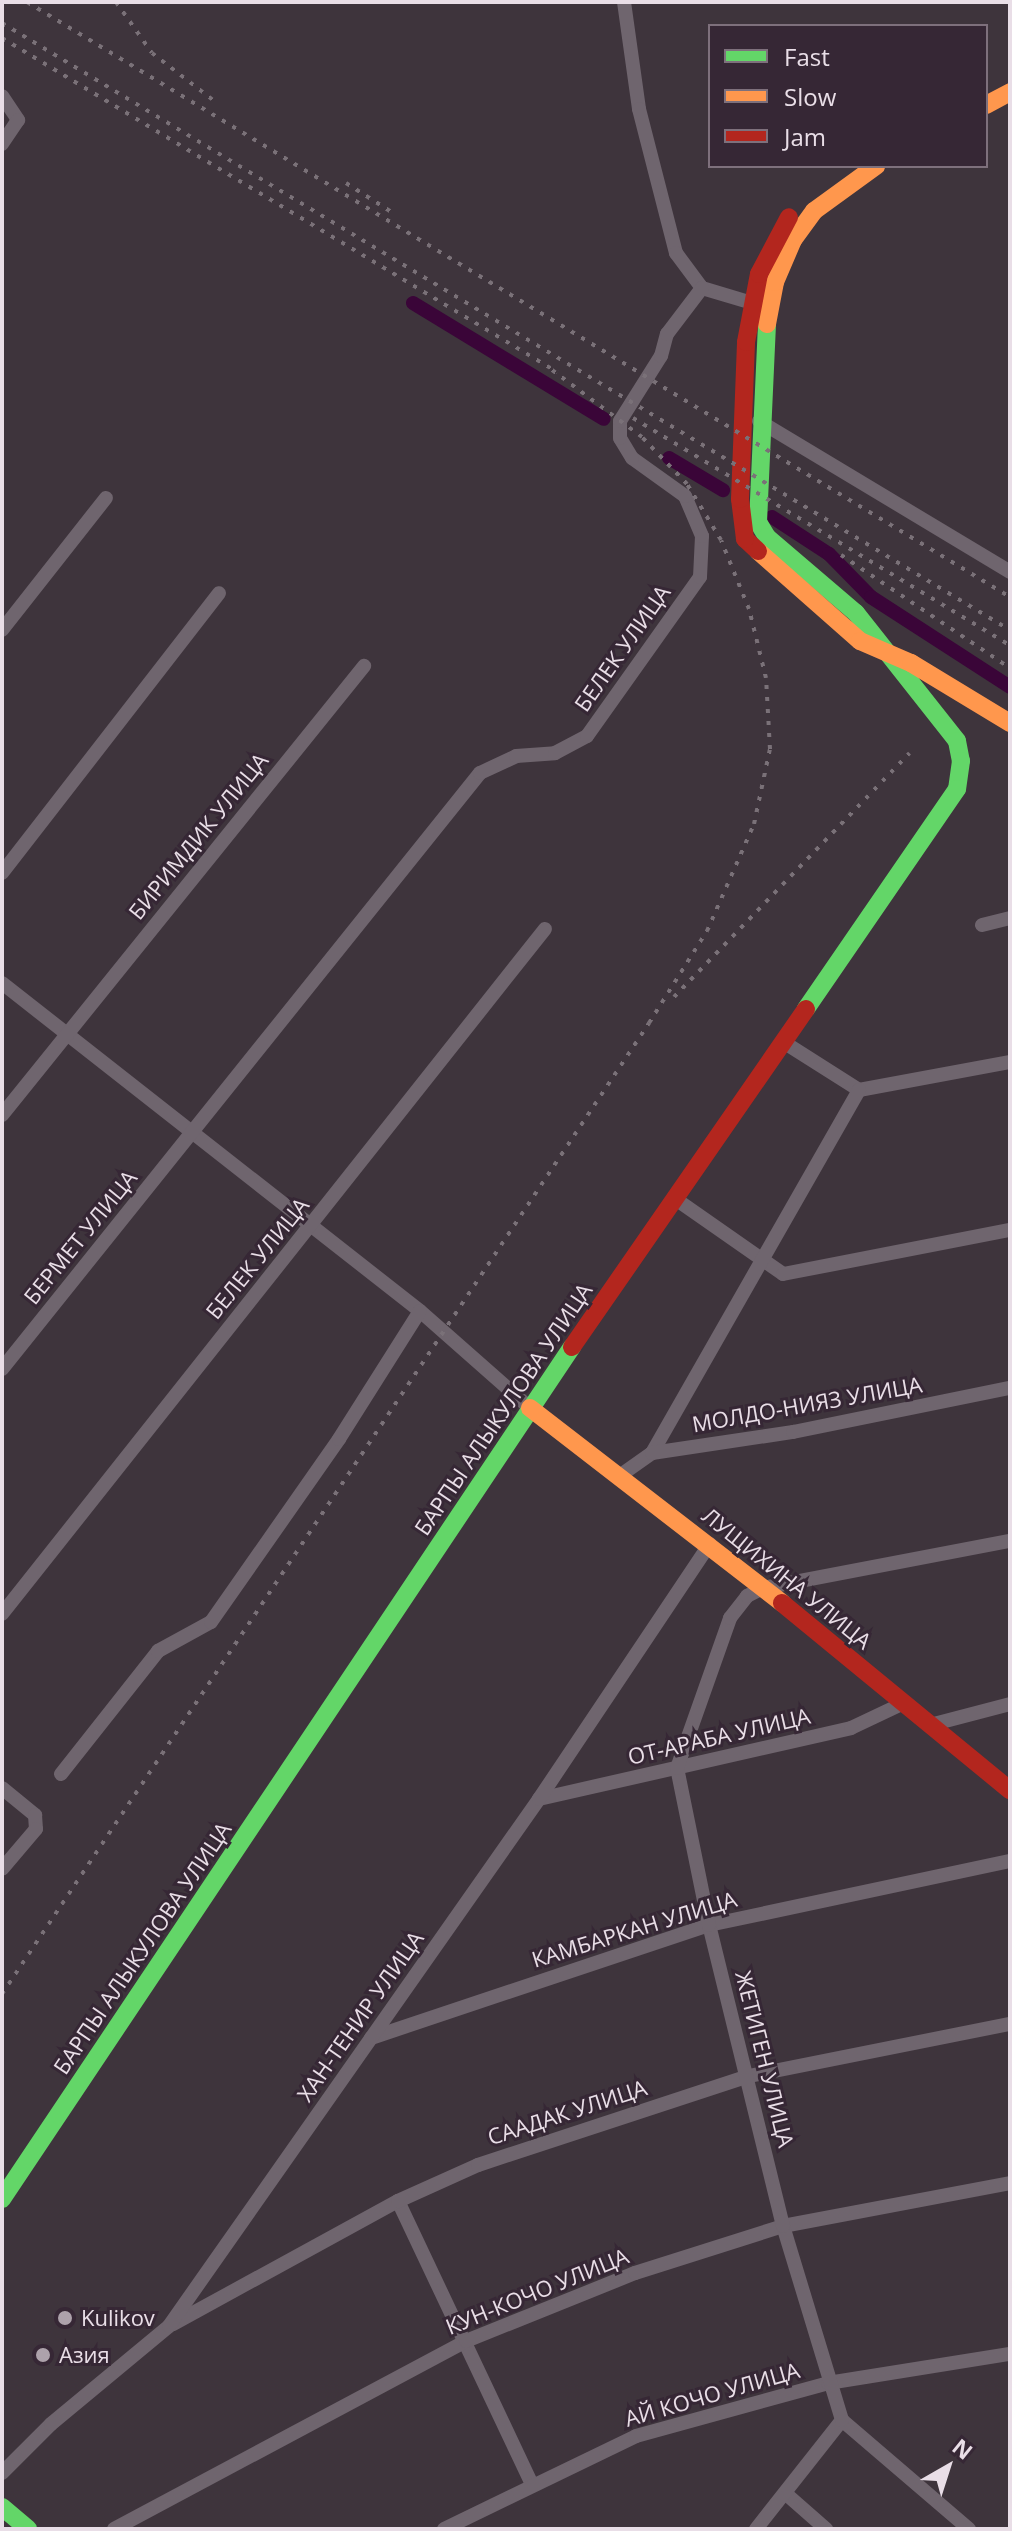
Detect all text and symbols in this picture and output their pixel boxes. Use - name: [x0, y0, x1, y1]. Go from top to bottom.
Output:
- legend: [708, 24, 988, 168]
- text: Fast: [784, 40, 830, 73]
- text: Slow: [784, 80, 836, 113]
- text: Jam: [784, 120, 826, 153]
- street label: БЕЛЕК УЛИЦА: [569, 580, 675, 716]
- street label: БИРИМДИК УЛИЦА: [123, 747, 273, 925]
- street label: БЕРМЕТ УЛИЦА: [18, 1165, 142, 1309]
- street label: БЕЛЕК УЛИЦА: [200, 1192, 314, 1324]
- street label: БАРПЫ АЛЫКУЛОВА УЛИЦА: [409, 1278, 597, 1540]
- street label: МОЛДО-НИЯЗ УЛИЦА: [690, 1371, 924, 1437]
- street label: ЛУЩИХИНА УЛИЦА: [697, 1502, 877, 1654]
- street label: ОТ-АРАБА УЛИЦА: [625, 1702, 813, 1770]
- street label: БАРПЫ АЛЫКУЛОВА УЛИЦА: [48, 1817, 236, 2079]
- street label: КАМБАРКАН УЛИЦА: [528, 1885, 740, 1973]
- street label: ХАН-ТЕНИР УЛИЦА: [291, 1926, 429, 2106]
- street label: ЖЕТИГЕН УЛИЦА: [730, 1968, 800, 2150]
- street label: СААДАК УЛИЦА: [484, 2074, 650, 2150]
- street label: КУН-КОЧО УЛИЦА: [442, 2242, 632, 2340]
- place label: Kulikov: [81, 2305, 155, 2331]
- marker: Kulikov: [56, 2309, 74, 2327]
- place label: Азия: [59, 2342, 110, 2368]
- marker: Азия: [34, 2346, 52, 2364]
- street label: АЙ КОЧО УЛИЦА: [621, 2356, 803, 2432]
- north arrow: [908, 2427, 988, 2507]
- text: N: [947, 2431, 979, 2466]

